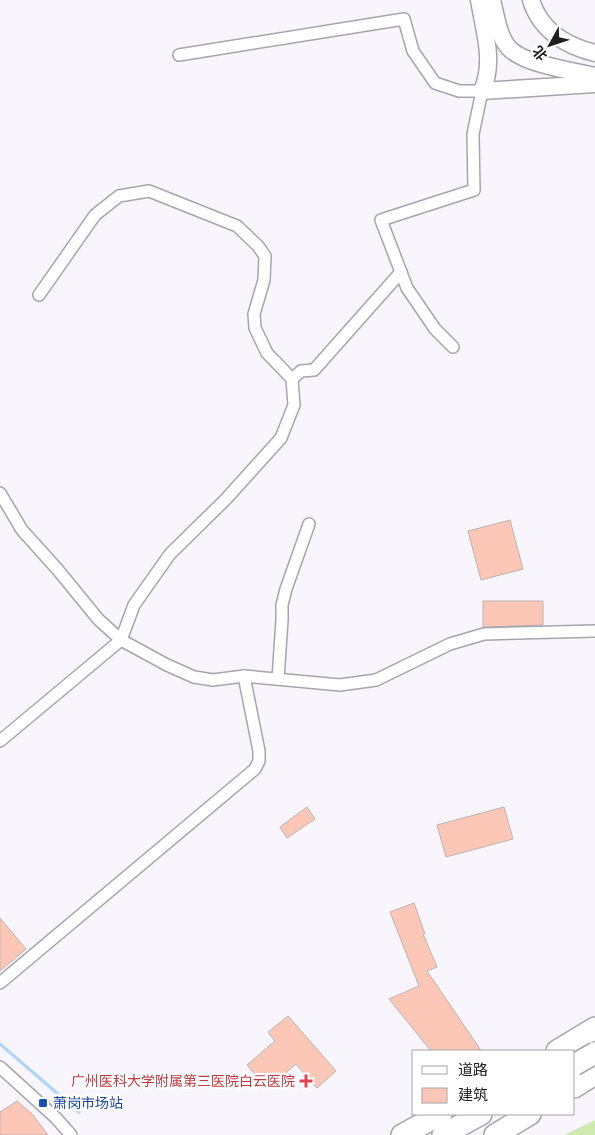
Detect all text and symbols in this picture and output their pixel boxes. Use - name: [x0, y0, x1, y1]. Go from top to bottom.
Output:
- north arrow: [525, 20, 575, 70]
- text: 北: [529, 43, 551, 64]
- legend: [412, 1050, 575, 1115]
- text: 道路: [458, 1061, 488, 1078]
- place label: 广州医科大学附属第三医院白云医院: [71, 1073, 295, 1089]
- marker: 广州医科大学附属第三医院白云医院: [299, 1074, 313, 1088]
- text: 建筑: [458, 1086, 488, 1103]
- place label: 萧岗市场站: [53, 1095, 123, 1111]
- marker: 萧岗市场站: [37, 1097, 49, 1109]

